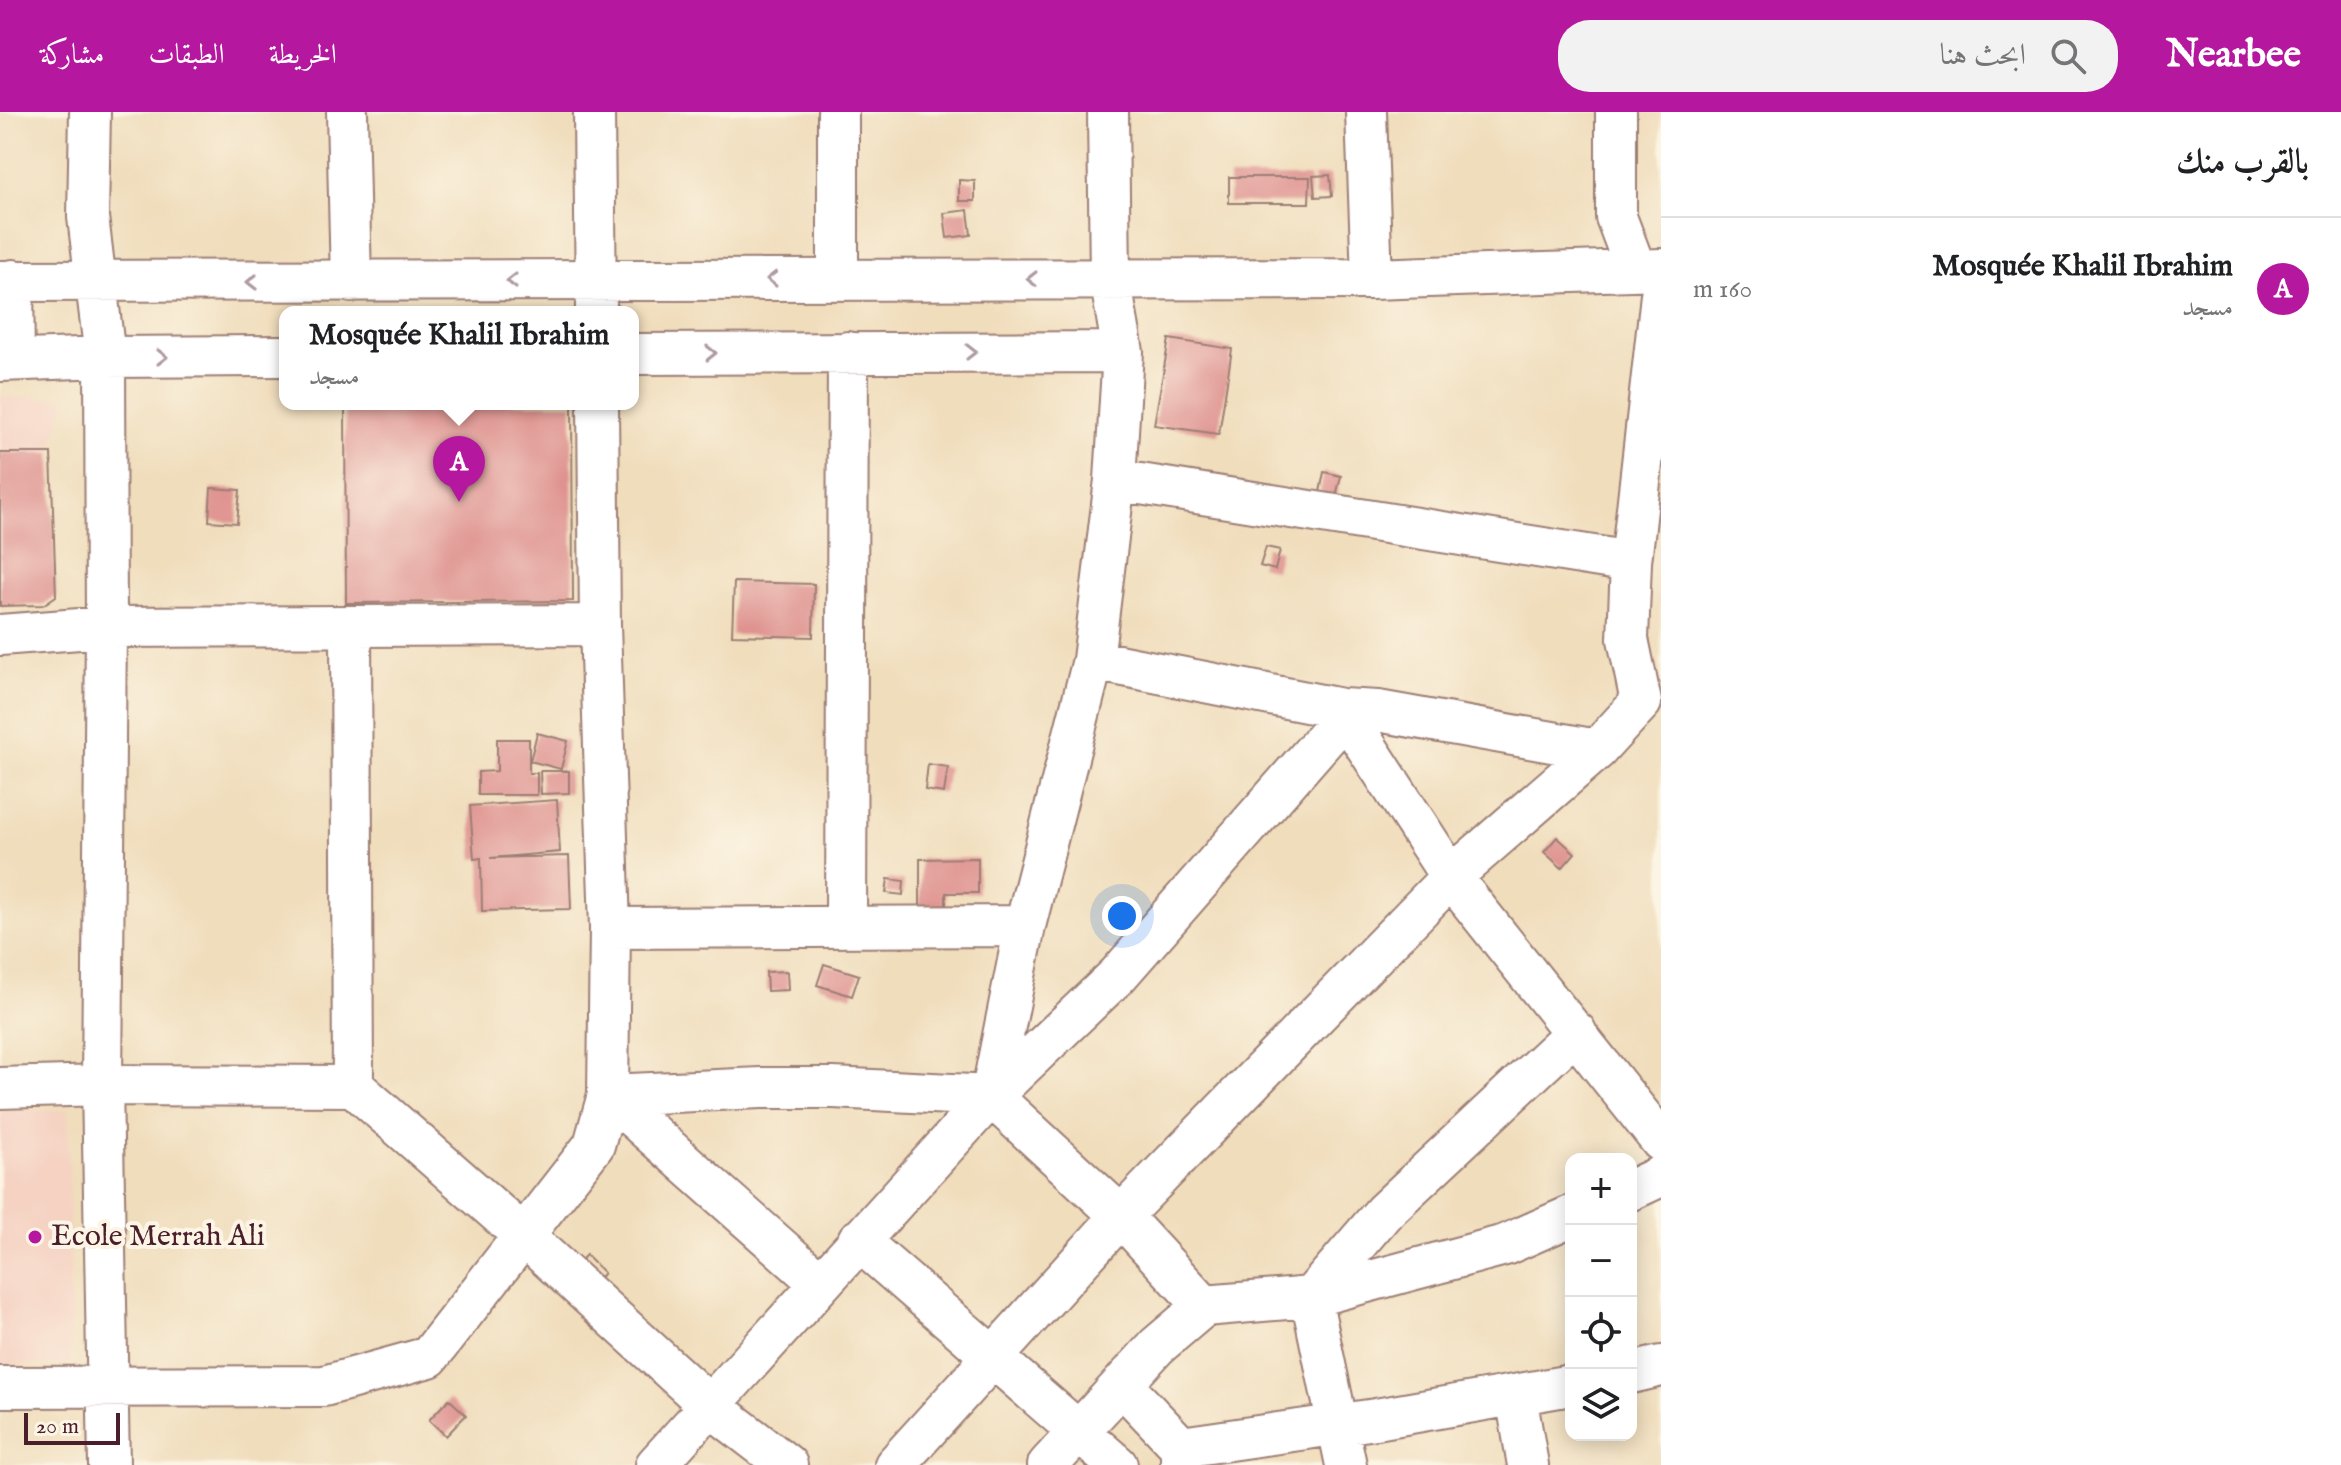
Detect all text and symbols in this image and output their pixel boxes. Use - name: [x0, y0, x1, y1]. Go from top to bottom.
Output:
- search box: [1558, 20, 2118, 92]
- text: Nearbee: [2166, 32, 2301, 80]
- icon: search: [2046, 34, 2090, 78]
- text: ابحث هنا: [1940, 37, 2026, 75]
- text: مشاركة: [40, 38, 104, 73]
- text: الطبقات: [148, 38, 225, 73]
- text: الخريطة: [269, 38, 337, 73]
- text: بالقرب منك: [2176, 141, 2309, 184]
- text: Mosquée Khalil Ibrahim: [1932, 248, 2233, 286]
- one-way arrow: [765, 270, 778, 288]
- one-way arrow: [1025, 270, 1038, 288]
- one-way arrow: [505, 272, 518, 290]
- one-way arrow: [245, 273, 258, 291]
- text: 160 m: [1693, 273, 1752, 306]
- text: A: [2274, 273, 2292, 306]
- text: مسجد: [2182, 291, 2233, 324]
- popup: [279, 306, 639, 410]
- text: Mosquée Khalil Ibrahim: [309, 317, 609, 355]
- one-way arrow: [965, 343, 978, 361]
- one-way arrow: [705, 344, 718, 362]
- one-way arrow: [156, 348, 169, 366]
- text: مسجد: [309, 360, 360, 393]
- pin: A: [433, 436, 485, 502]
- your location: [1102, 896, 1142, 936]
- map controls: [1565, 1153, 1637, 1441]
- button: +: [1565, 1153, 1637, 1225]
- place label: Ecole Merrah Ali: [51, 1218, 265, 1256]
- button: −: [1565, 1225, 1637, 1297]
- marker: Ecole Merrah Ali: [26, 1228, 44, 1246]
- button: locate: [1565, 1297, 1637, 1369]
- button: layers: [1565, 1369, 1637, 1441]
- scale bar: [24, 1409, 120, 1445]
- text: 20 m: [36, 1413, 79, 1441]

